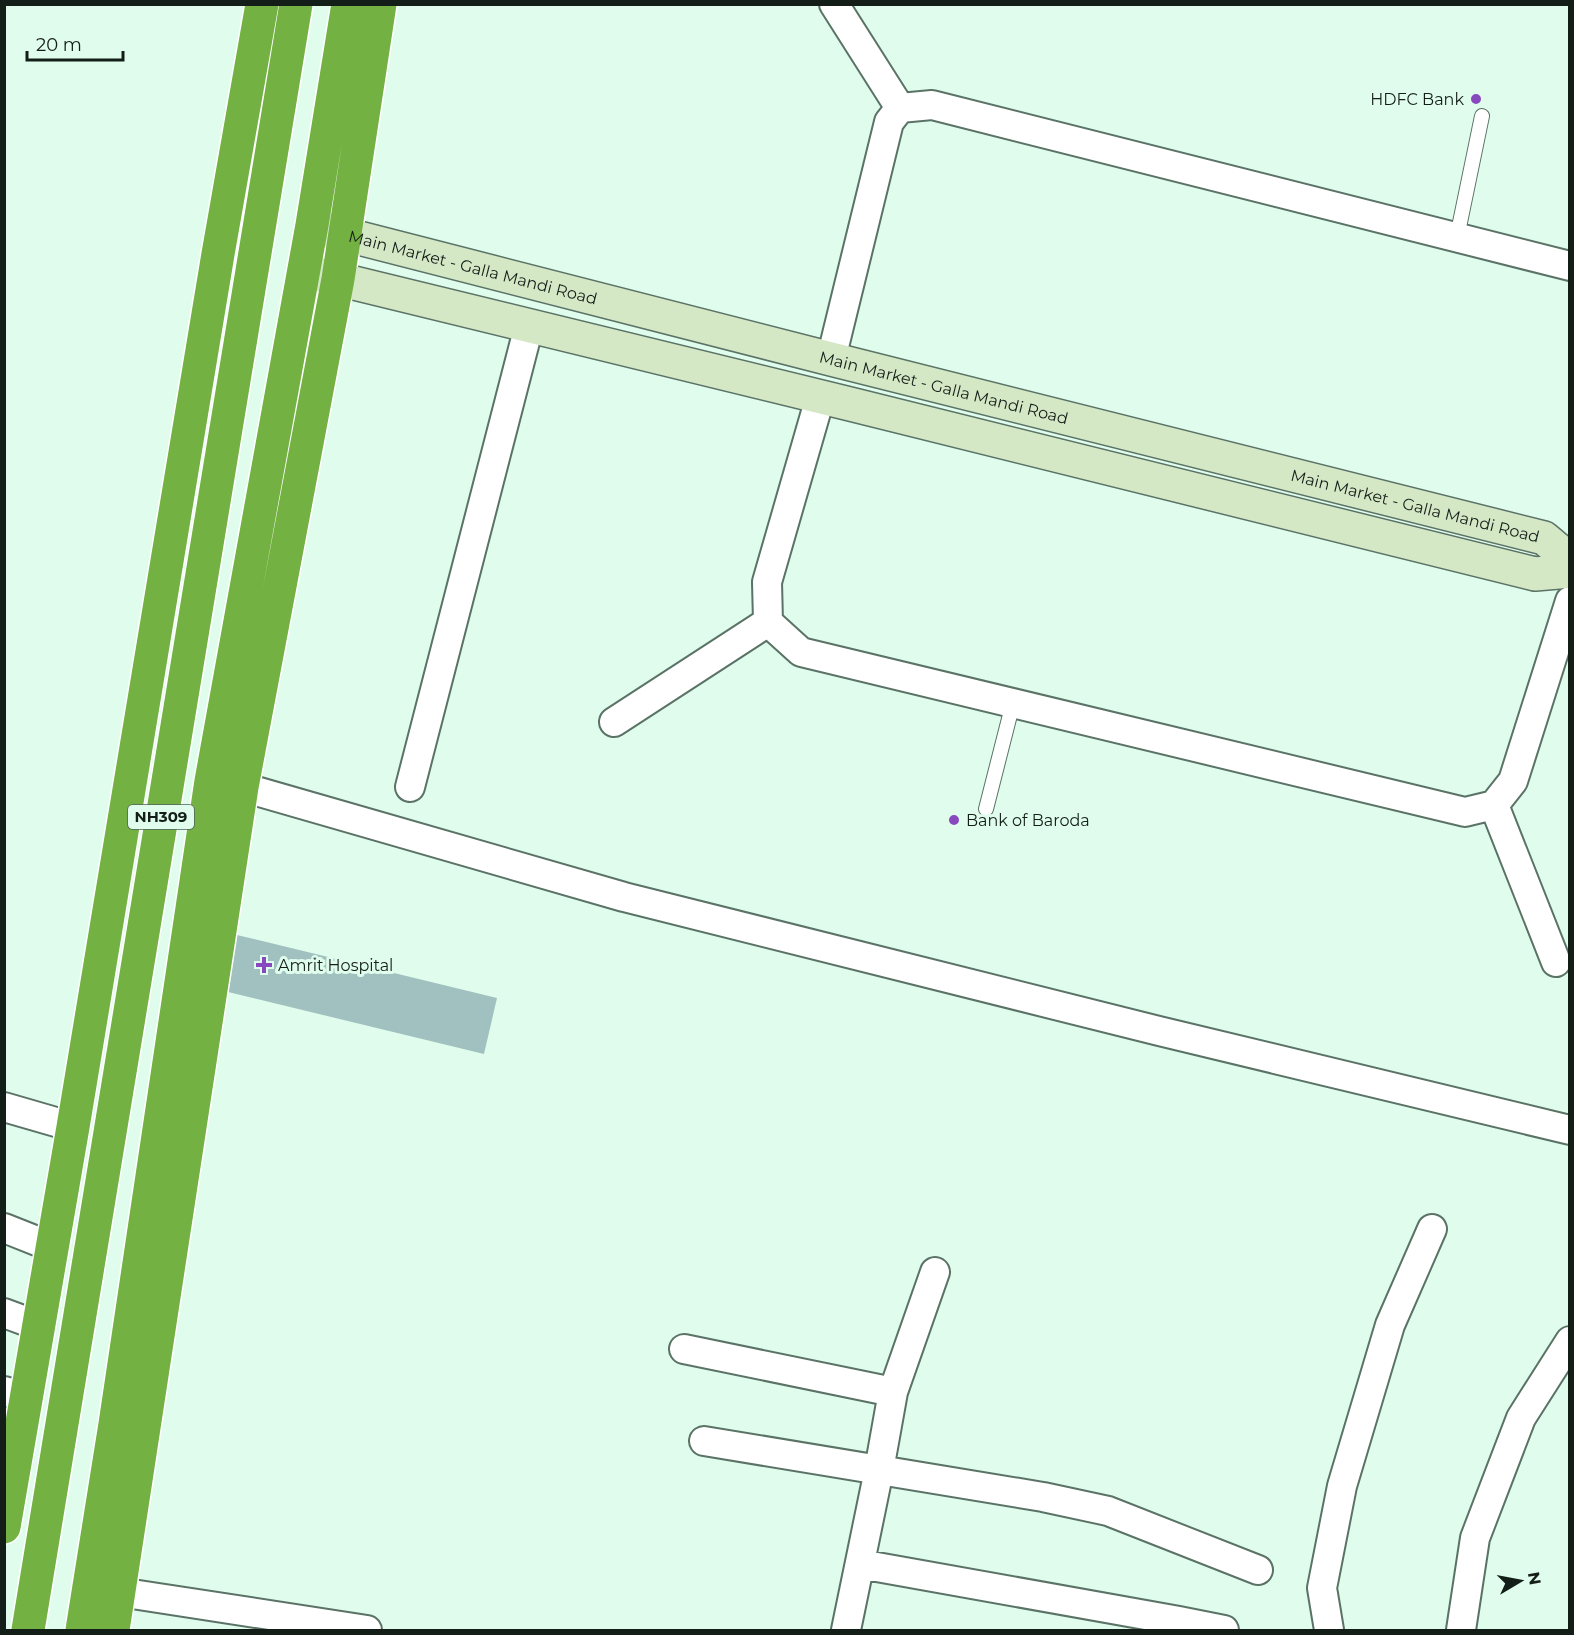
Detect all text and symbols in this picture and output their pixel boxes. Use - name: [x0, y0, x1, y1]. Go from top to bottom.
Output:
- scale bar: [27, 24, 123, 62]
- text: 20 m: [36, 34, 82, 56]
- place label: HDFC Bank: [1370, 90, 1464, 109]
- marker: HDFC Bank: [1469, 92, 1483, 106]
- street label: Main Market - Galla Mandi Road: [346, 227, 599, 309]
- street label: Main Market - Galla Mandi Road: [817, 347, 1070, 428]
- street label: Main Market - Galla Mandi Road: [1289, 466, 1542, 547]
- road number: NH309: [128, 805, 194, 829]
- place label: Bank of Baroda: [966, 811, 1090, 830]
- marker: Bank of Baroda: [947, 813, 961, 827]
- marker: Amrit Hospital: [255, 956, 273, 974]
- place label: Amrit Hospital: [278, 956, 393, 975]
- north arrow: [1490, 1551, 1550, 1611]
- text: N: [1524, 1570, 1545, 1587]

